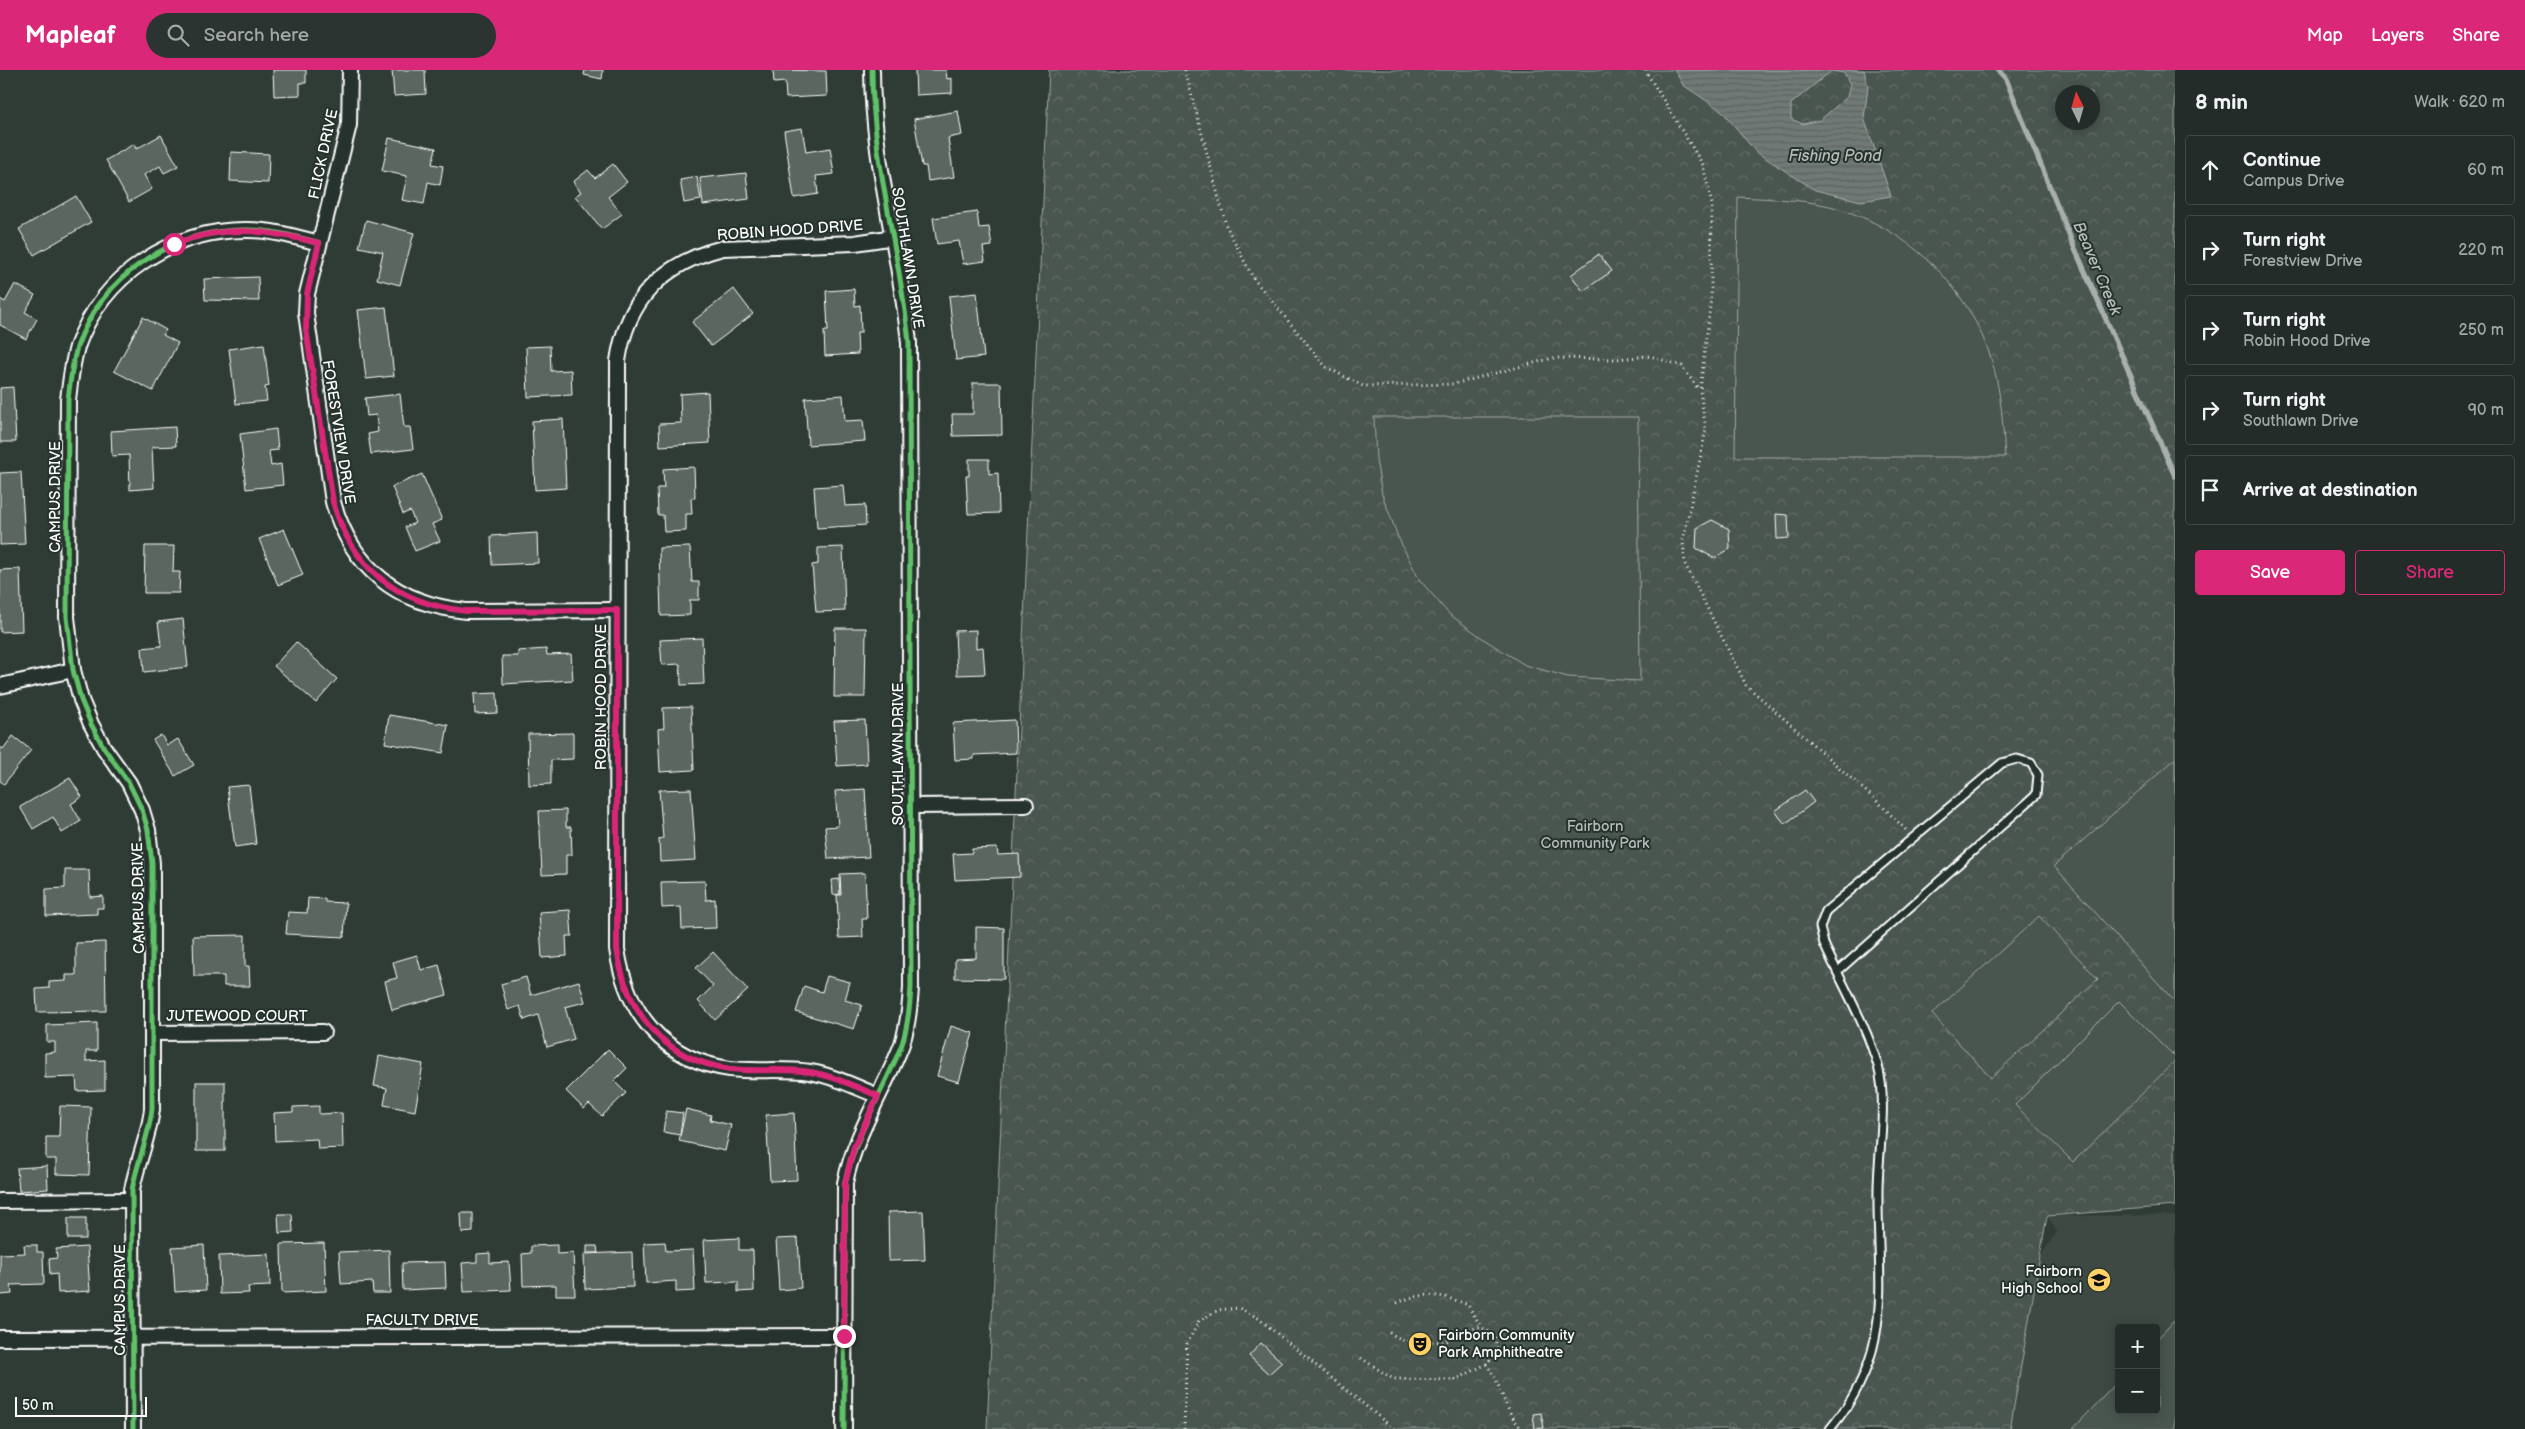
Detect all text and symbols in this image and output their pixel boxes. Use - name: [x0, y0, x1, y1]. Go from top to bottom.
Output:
- search box: [146, 13, 496, 58]
- text: Mapleaf: [25, 21, 116, 50]
- icon: search: [164, 21, 192, 49]
- text: Search here: [204, 24, 309, 47]
- text: Map: [2307, 25, 2343, 46]
- text: Layers: [2371, 25, 2424, 46]
- text: Share: [2452, 25, 2500, 46]
- north arrow: [2055, 85, 2100, 130]
- text: 8 min: [2195, 90, 2248, 115]
- text: Walk · 620 m: [2414, 93, 2505, 112]
- street label: FLICK DRIVE: [305, 107, 342, 201]
- water label: Fishing Pond: [1788, 147, 1882, 166]
- text: Continue: [2243, 149, 2321, 172]
- icon: ahead: [2196, 156, 2224, 184]
- text: 60 m: [2467, 161, 2504, 180]
- text: Campus Drive: [2243, 172, 2345, 191]
- street label: SOUTHLAWN DRIVE: [887, 186, 928, 330]
- street label: ROBIN HOOD DRIVE: [716, 216, 864, 245]
- water label: Beaver Creek: [2068, 219, 2125, 319]
- text: Turn right: [2243, 229, 2326, 252]
- route start: [163, 233, 186, 256]
- icon: right: [2196, 236, 2224, 264]
- text: 220 m: [2458, 241, 2504, 260]
- text: Forestview Drive: [2243, 252, 2363, 271]
- text: Turn right: [2243, 309, 2326, 332]
- icon: right: [2196, 316, 2224, 344]
- text: 250 m: [2458, 321, 2504, 340]
- text: Robin Hood Drive: [2243, 332, 2371, 351]
- street label: FORESTVIEW DRIVE: [318, 359, 359, 506]
- text: Turn right: [2243, 389, 2326, 412]
- icon: right: [2196, 396, 2224, 424]
- text: 90 m: [2468, 401, 2504, 420]
- text: Southlawn Drive: [2243, 412, 2359, 431]
- street label: CAMPUS DRIVE: [46, 441, 65, 553]
- icon: arrive: [2196, 476, 2224, 504]
- text: Arrive at destination: [2243, 479, 2418, 502]
- button: Save: [2195, 550, 2345, 595]
- button: Share: [2355, 550, 2505, 595]
- street label: ROBIN HOOD DRIVE: [592, 624, 611, 770]
- street label: SOUTHLAWN DRIVE: [889, 683, 908, 825]
- park label: Fairborn Community Park: [1541, 817, 1650, 853]
- street label: CAMPUS DRIVE: [128, 842, 149, 954]
- street label: JUTEWOOD COURT: [166, 1007, 308, 1026]
- street label: CAMPUS DRIVE: [111, 1244, 130, 1356]
- place label: Fairborn High School: [2001, 1262, 2082, 1298]
- school or university icon: Fairborn High School: [2086, 1267, 2112, 1293]
- street label: FACULTY DRIVE: [365, 1311, 479, 1330]
- map controls: [2115, 1324, 2160, 1414]
- button: +: [2115, 1324, 2160, 1369]
- route end: [833, 1325, 856, 1348]
- place label: Fairborn Community Park Amphitheatre: [1438, 1326, 1575, 1362]
- theatre icon: Fairborn Community Park Amphitheatre: [1407, 1331, 1433, 1357]
- button: −: [2115, 1369, 2160, 1414]
- scale bar: [15, 1394, 148, 1417]
- text: 50 m: [22, 1397, 54, 1414]

